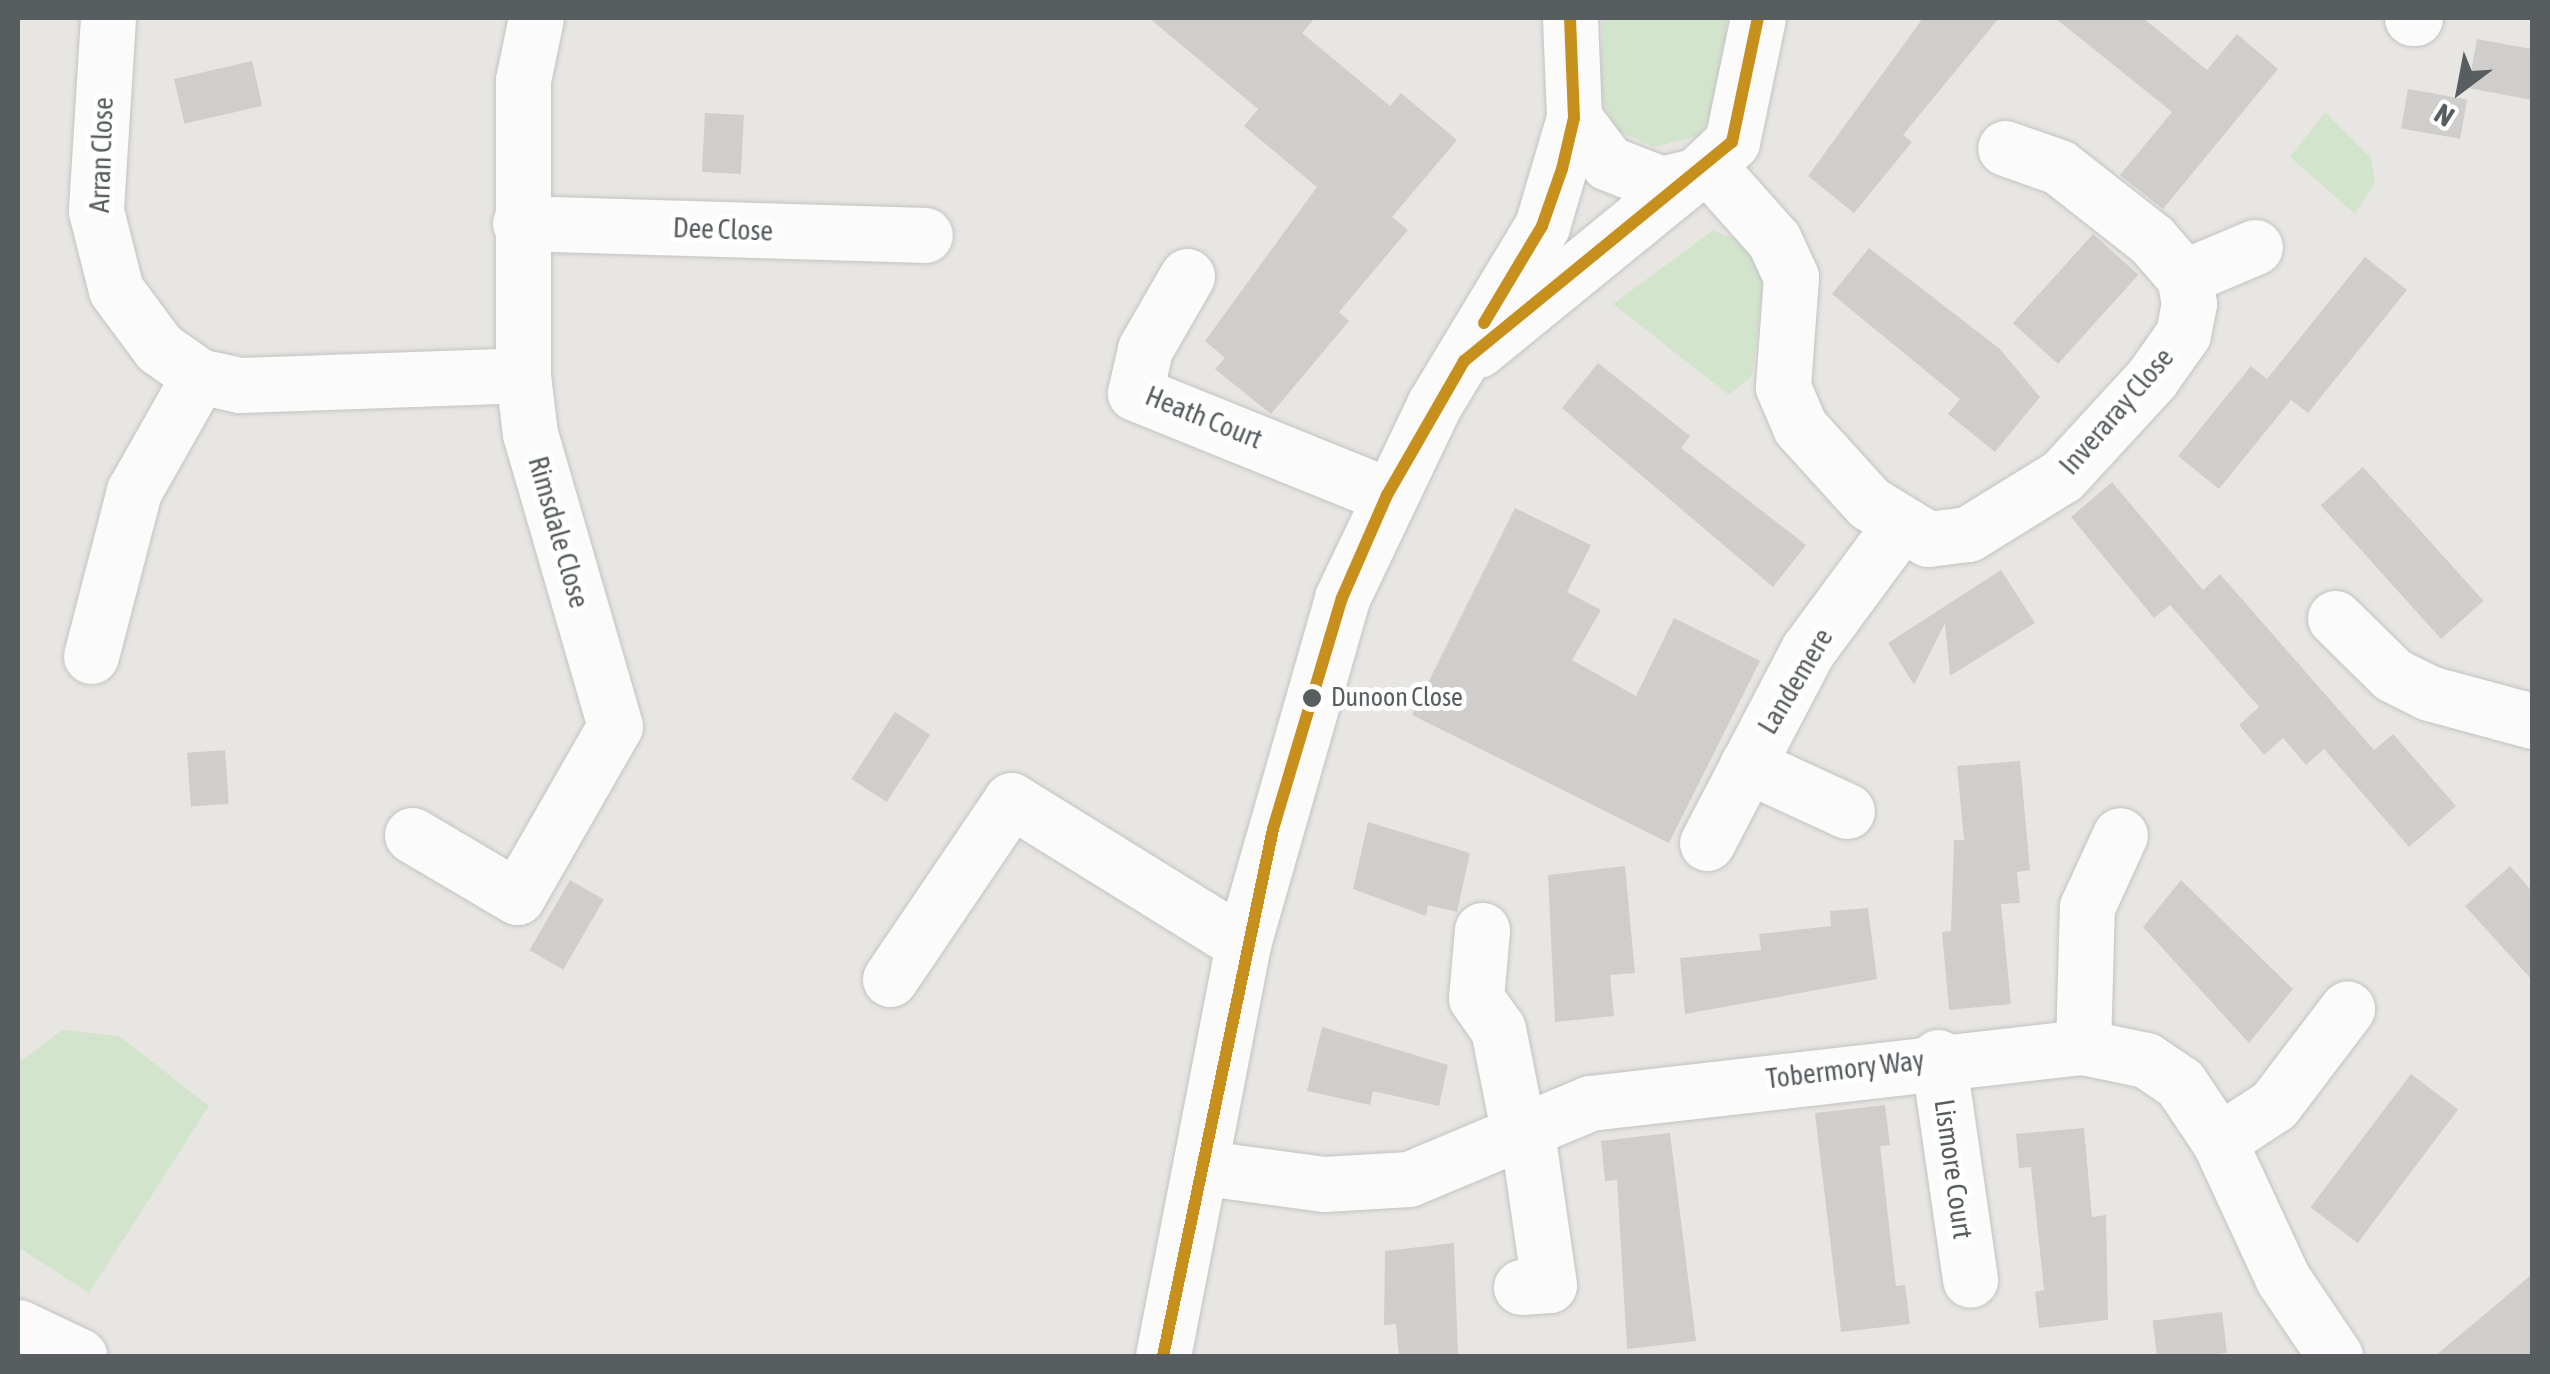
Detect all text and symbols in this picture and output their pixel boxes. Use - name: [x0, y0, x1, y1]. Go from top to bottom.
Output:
- north arrow: [2410, 40, 2510, 140]
- street label: Arran Close: [82, 97, 120, 213]
- text: N: [2429, 97, 2460, 133]
- street label: Dee Close: [672, 210, 774, 248]
- street label: Inveraray Close: [2052, 341, 2180, 481]
- street label: Heath Court: [1141, 378, 1267, 456]
- street label: Rimsdale Close: [521, 452, 597, 612]
- street label: Landemere: [1750, 622, 1840, 740]
- place label: Dunoon Close: [1331, 682, 1463, 714]
- marker: Dunoon Close: [1302, 688, 1322, 708]
- street label: Tobermory Way: [1764, 1043, 1926, 1095]
- street label: Lismore Court: [1928, 1097, 1980, 1241]

